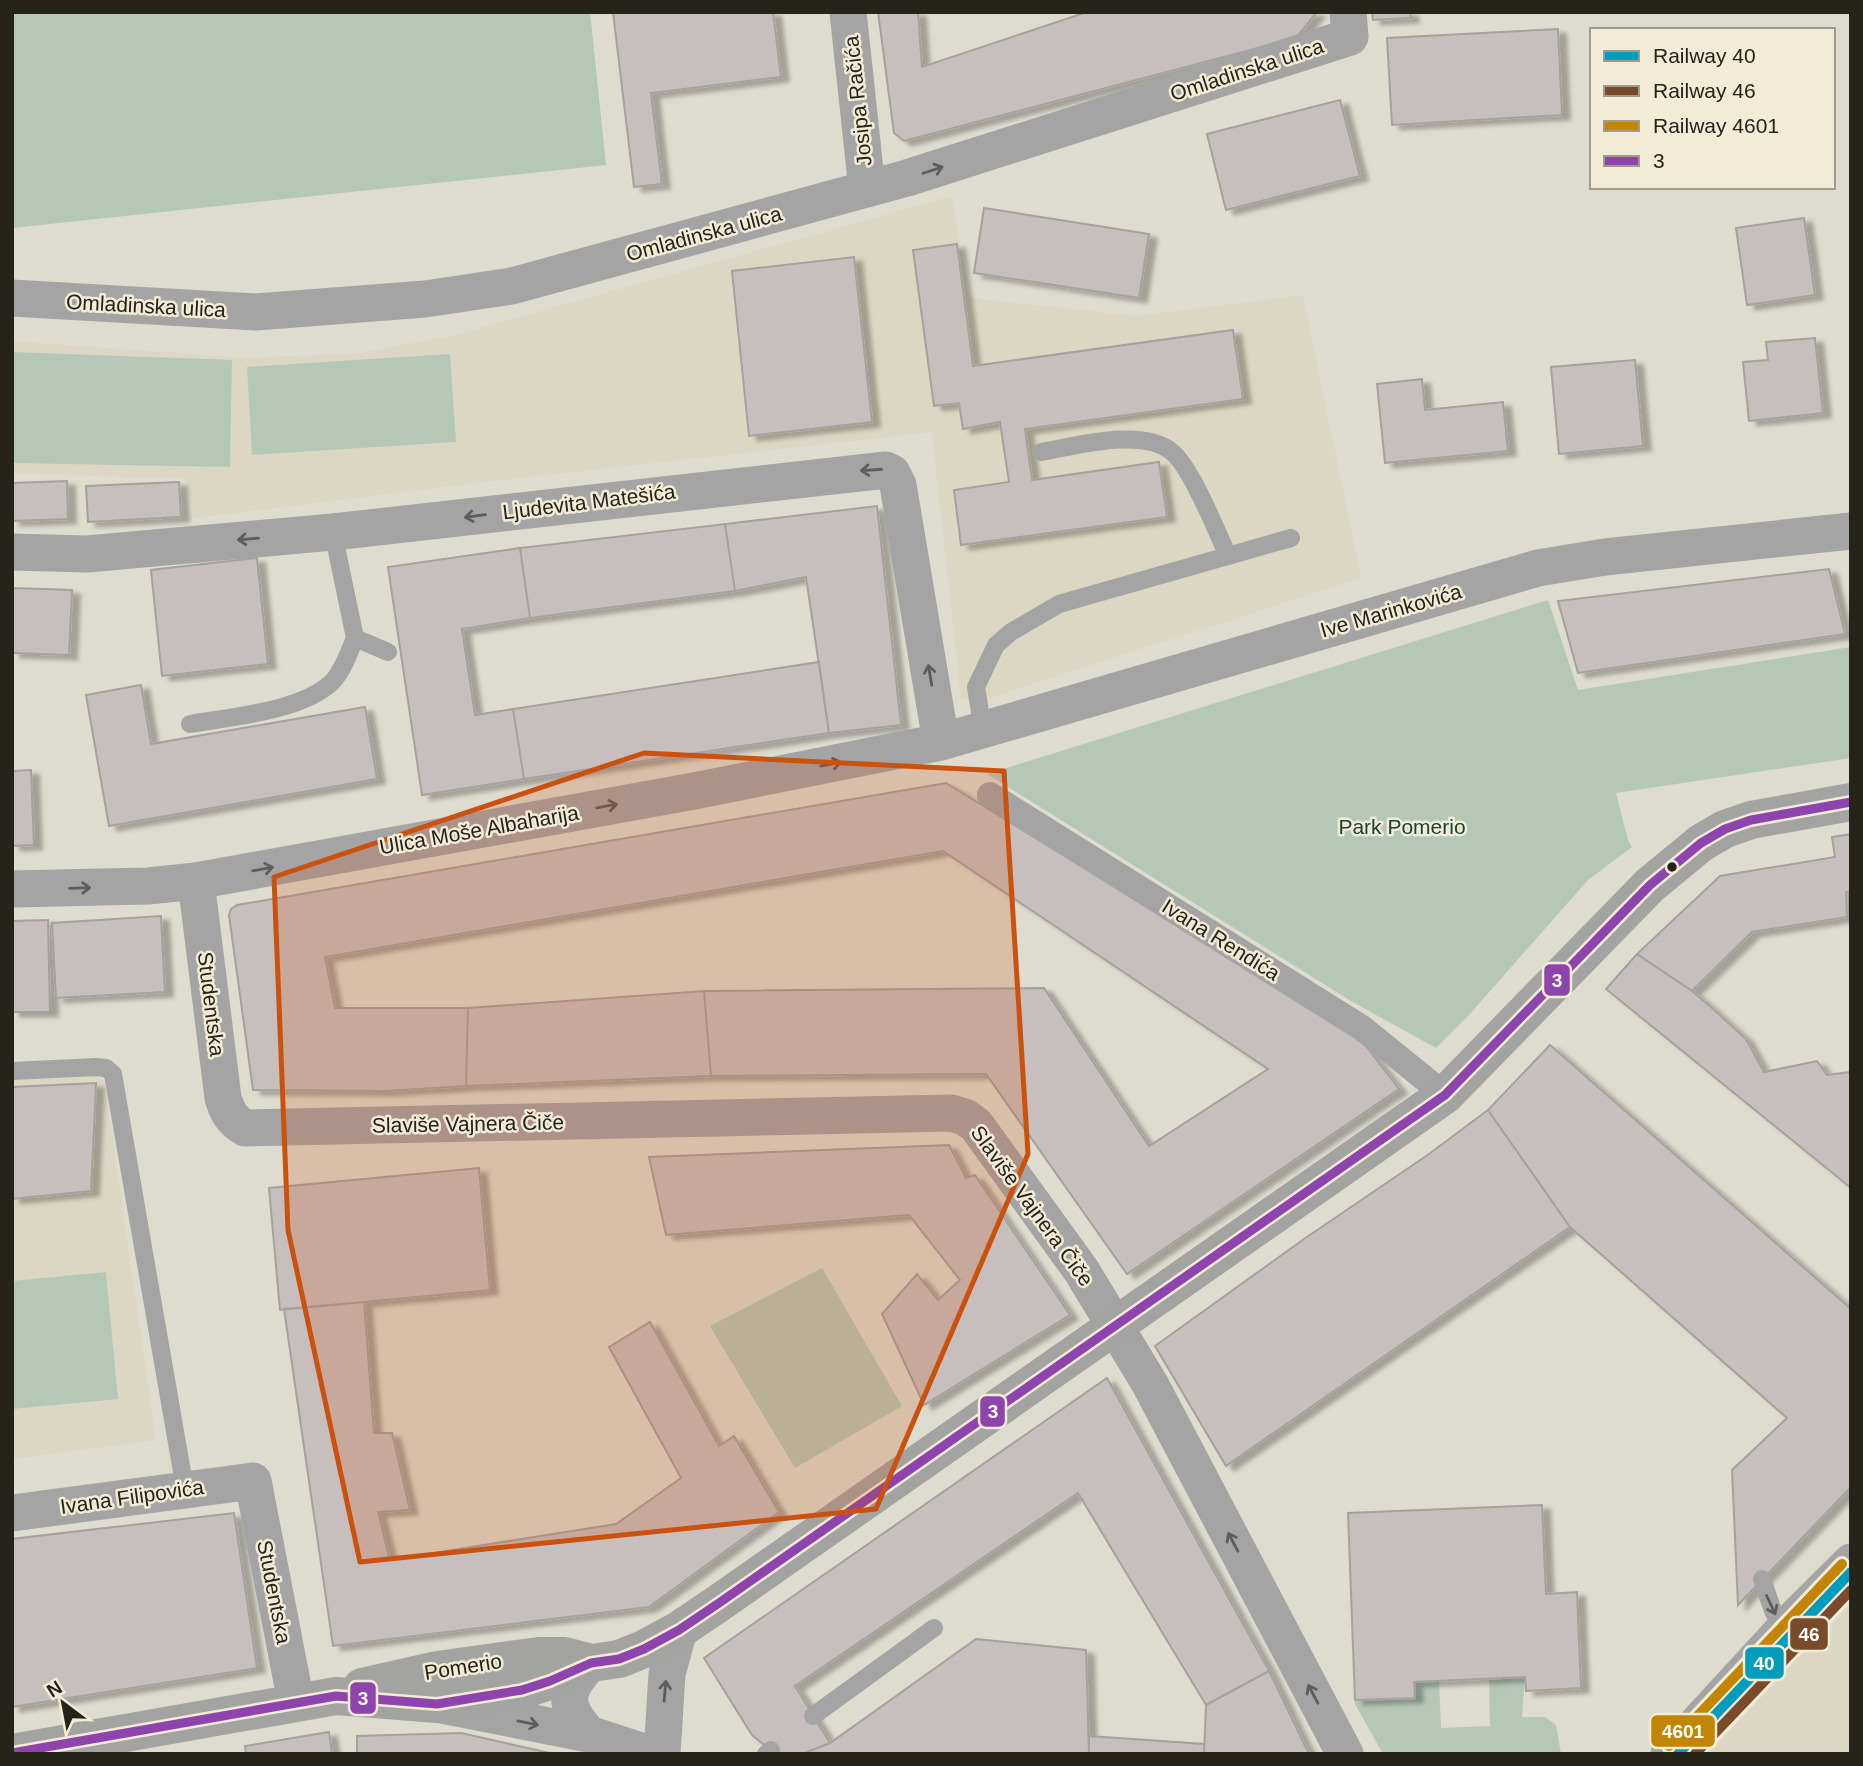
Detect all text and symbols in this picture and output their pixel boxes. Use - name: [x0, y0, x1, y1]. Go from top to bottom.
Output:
- legend: [1590, 28, 1835, 189]
- street label: Omladinska ulica: [1167, 34, 1327, 105]
- street label: Josipa Račića: [839, 35, 876, 167]
- text: Railway 40: [1653, 44, 1756, 67]
- text: Railway 46: [1653, 79, 1756, 102]
- text: Railway 4601: [1653, 114, 1779, 137]
- text: 3: [1653, 149, 1665, 172]
- one-way arrow: [922, 162, 944, 175]
- street label: Omladinska ulica: [624, 202, 784, 265]
- street label: Omladinska ulica: [66, 290, 227, 321]
- one-way arrow: [860, 464, 883, 477]
- street label: Ljudevita Matešića: [501, 479, 677, 524]
- one-way arrow: [464, 509, 486, 522]
- one-way arrow: [238, 533, 260, 546]
- street label: Ive Marinkovića: [1318, 579, 1464, 642]
- one-way arrow: [923, 664, 936, 687]
- one-way arrow: [819, 756, 842, 770]
- one-way arrow: [596, 799, 618, 813]
- street label: Ulica Moše Albaharija: [377, 801, 581, 858]
- park label: Park Pomerio: [1338, 815, 1466, 838]
- unlabelled marker: [1665, 860, 1679, 874]
- one-way arrow: [251, 862, 274, 875]
- one-way arrow: [69, 881, 92, 894]
- street label: Ivana Rendića: [1158, 894, 1285, 985]
- street label: Studentska: [194, 950, 229, 1058]
- line badge: 3: [1543, 963, 1571, 997]
- text: 3: [1552, 970, 1562, 991]
- street label: Slaviše Vajnera Čiče: [372, 1110, 564, 1137]
- street label: Slaviše Vajnera Čiče: [967, 1121, 1098, 1290]
- line badge: 3: [979, 1395, 1006, 1428]
- text: 3: [988, 1401, 998, 1422]
- street label: Ivana Filipovića: [59, 1475, 206, 1518]
- one-way arrow: [1225, 1532, 1239, 1553]
- street label: Studentska: [253, 1538, 296, 1646]
- one-way arrow: [1765, 1594, 1778, 1615]
- line badge: 46: [1789, 1617, 1829, 1651]
- text: 46: [1798, 1624, 1820, 1645]
- line badge: 40: [1744, 1646, 1785, 1680]
- street label: Pomerio: [423, 1649, 503, 1684]
- text: 40: [1753, 1653, 1775, 1674]
- north arrow: [28, 1668, 98, 1738]
- text: N: [43, 1676, 66, 1702]
- one-way arrow: [659, 1680, 672, 1703]
- line badge: 3: [349, 1681, 377, 1715]
- one-way arrow: [1306, 1684, 1320, 1704]
- text: 3: [358, 1688, 368, 1709]
- line badge: 4601: [1650, 1714, 1716, 1748]
- one-way arrow: [516, 1717, 539, 1730]
- text: 4601: [1662, 1721, 1705, 1742]

